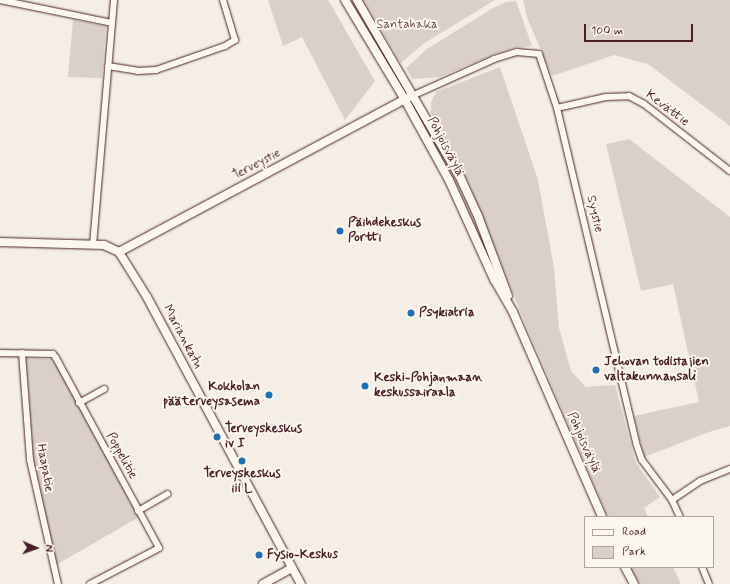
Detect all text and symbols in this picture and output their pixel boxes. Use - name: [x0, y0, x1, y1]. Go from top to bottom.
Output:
- scale bar: [586, 16, 695, 42]
- park label: Santahaka: [376, 17, 438, 33]
- text: 100 m: [591, 23, 623, 39]
- street label: Kevättie: [642, 88, 692, 130]
- street label: Pohjoisväylä: [423, 115, 467, 179]
- street label: Terveystie: [230, 146, 284, 184]
- street label: Syystie: [582, 194, 606, 234]
- place label: Päihdekeskus Portti: [348, 216, 421, 247]
- marker: Päihdekeskus Portti: [335, 226, 345, 236]
- street label: Mariankatu: [159, 303, 205, 371]
- place label: Psykiatria: [419, 305, 475, 321]
- marker: Psykiatria: [406, 308, 416, 318]
- place label: Jehovan todistajien valtakunnansali: [604, 355, 711, 386]
- marker: Jehovan todistajien valtakunnansali: [591, 365, 601, 375]
- place label: Keski-Pohjanmaan keskussairaala: [374, 371, 482, 402]
- place label: Kokkolan pääterveysasema: [163, 380, 260, 411]
- marker: Keski-Pohjanmaan keskussairaala: [359, 380, 371, 392]
- marker: Kokkolan pääterveysasema: [263, 389, 275, 401]
- street label: Pohjoisväylä: [563, 410, 603, 476]
- place label: Terveyskeskus iv I: [225, 422, 302, 453]
- street label: Poppelitie: [102, 430, 140, 482]
- marker: Terveyskeskus iv I: [212, 432, 222, 442]
- street label: Haapatie: [32, 443, 56, 493]
- marker: Terveyskeskus iii L: [237, 456, 247, 466]
- place label: Terveyskeskus iii L: [203, 467, 281, 498]
- legend: [584, 516, 714, 568]
- text: Road: [622, 524, 646, 540]
- north arrow: [16, 528, 56, 568]
- text: Park: [622, 544, 646, 560]
- text: N: [41, 545, 55, 552]
- place label: Fysio-Keskus: [267, 547, 338, 563]
- marker: Fysio-Keskus: [254, 550, 264, 560]

